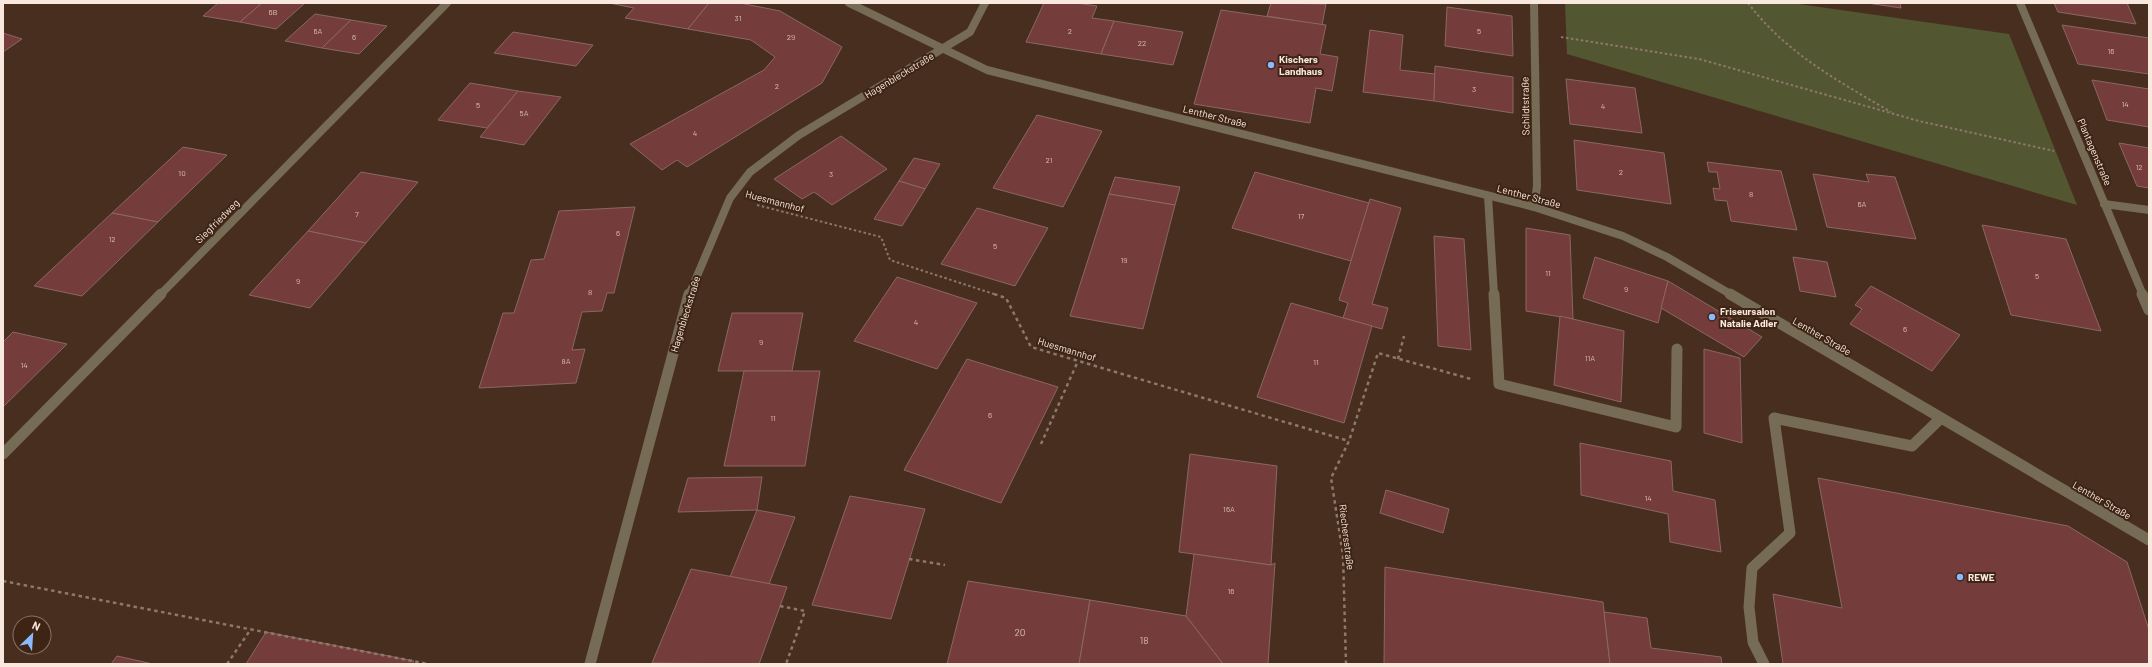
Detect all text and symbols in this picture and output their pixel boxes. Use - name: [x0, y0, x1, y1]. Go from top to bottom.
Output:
- house number: 6B: [268, 7, 278, 17]
- house number: 31: [735, 13, 742, 23]
- house number: 6A: [314, 26, 323, 36]
- house number: 2: [1068, 26, 1072, 36]
- house number: 5: [1477, 26, 1481, 36]
- house number: 6: [352, 32, 356, 42]
- house number: 29: [787, 32, 795, 42]
- house number: 22: [1138, 38, 1146, 48]
- house number: 16: [2108, 46, 2114, 56]
- street label: Hagenbleckstraße: [862, 50, 936, 100]
- place label: Kischers Landhaus: [1279, 53, 1322, 77]
- marker: Kischers Landhaus: [1266, 60, 1276, 70]
- street label: Schildtstraße: [1518, 77, 1532, 135]
- house number: 2: [775, 81, 779, 91]
- house number: 3: [1472, 84, 1476, 94]
- house number: 14: [2121, 99, 2129, 109]
- house number: 5: [476, 100, 480, 110]
- house number: 4: [1601, 101, 1605, 111]
- street label: Lenther Straße: [1182, 102, 1248, 130]
- house number: 5A: [520, 108, 529, 118]
- street label: Plantagenstraße: [2075, 117, 2115, 187]
- house number: 4: [693, 128, 697, 138]
- house number: 21: [1046, 155, 1053, 165]
- house number: 12: [2135, 162, 2143, 172]
- house number: 2: [1619, 167, 1623, 177]
- house number: 10: [178, 168, 186, 178]
- house number: 3: [829, 169, 833, 179]
- street label: Lenther Straße: [1496, 182, 1562, 210]
- street label: Huesmannhof: [744, 187, 806, 215]
- house number: 8: [1749, 189, 1753, 199]
- street label: Siegfriedweg: [192, 196, 242, 246]
- house number: 6A: [1858, 199, 1867, 209]
- house number: 7: [355, 209, 359, 219]
- house number: 17: [1298, 211, 1305, 221]
- house number: 6: [616, 228, 620, 238]
- house number: 12: [108, 234, 116, 244]
- house number: 5: [993, 241, 997, 251]
- house number: 19: [1121, 255, 1127, 265]
- house number: 11: [1545, 268, 1551, 278]
- house number: 5: [2035, 271, 2039, 281]
- street label: Hagenbleckstraße: [668, 274, 702, 354]
- house number: 9: [296, 276, 300, 286]
- house number: 9: [1624, 284, 1628, 294]
- house number: 8: [588, 287, 592, 297]
- place label: Friseursalon Natalie Adler: [1720, 305, 1777, 329]
- marker: Friseursalon Natalie Adler: [1707, 312, 1717, 322]
- street label: Lenther Straße: [1791, 314, 1853, 358]
- house number: 4: [914, 317, 918, 327]
- house number: 6: [1903, 324, 1907, 334]
- street label: Huesmannhof: [1036, 334, 1098, 364]
- house number: 9: [759, 337, 763, 347]
- house number: 11A: [1585, 353, 1595, 363]
- house number: 8A: [561, 356, 571, 366]
- house number: 11: [1313, 357, 1319, 367]
- house number: 14: [20, 360, 28, 370]
- house number: 6: [988, 410, 992, 420]
- house number: 11: [770, 413, 776, 423]
- street label: Lenther Straße: [2071, 478, 2133, 522]
- house number: 14: [1644, 493, 1652, 503]
- street label: Riechersstraße: [1337, 503, 1357, 571]
- house number: 16A: [1223, 504, 1235, 514]
- place label: REWE: [1968, 571, 1995, 583]
- marker: REWE: [1955, 572, 1965, 582]
- house number: 16: [1228, 586, 1234, 596]
- north arrow: [12, 615, 52, 655]
- text: N: [30, 618, 43, 633]
- house number: 20: [1014, 626, 1026, 638]
- house number: 18: [1140, 634, 1148, 646]

